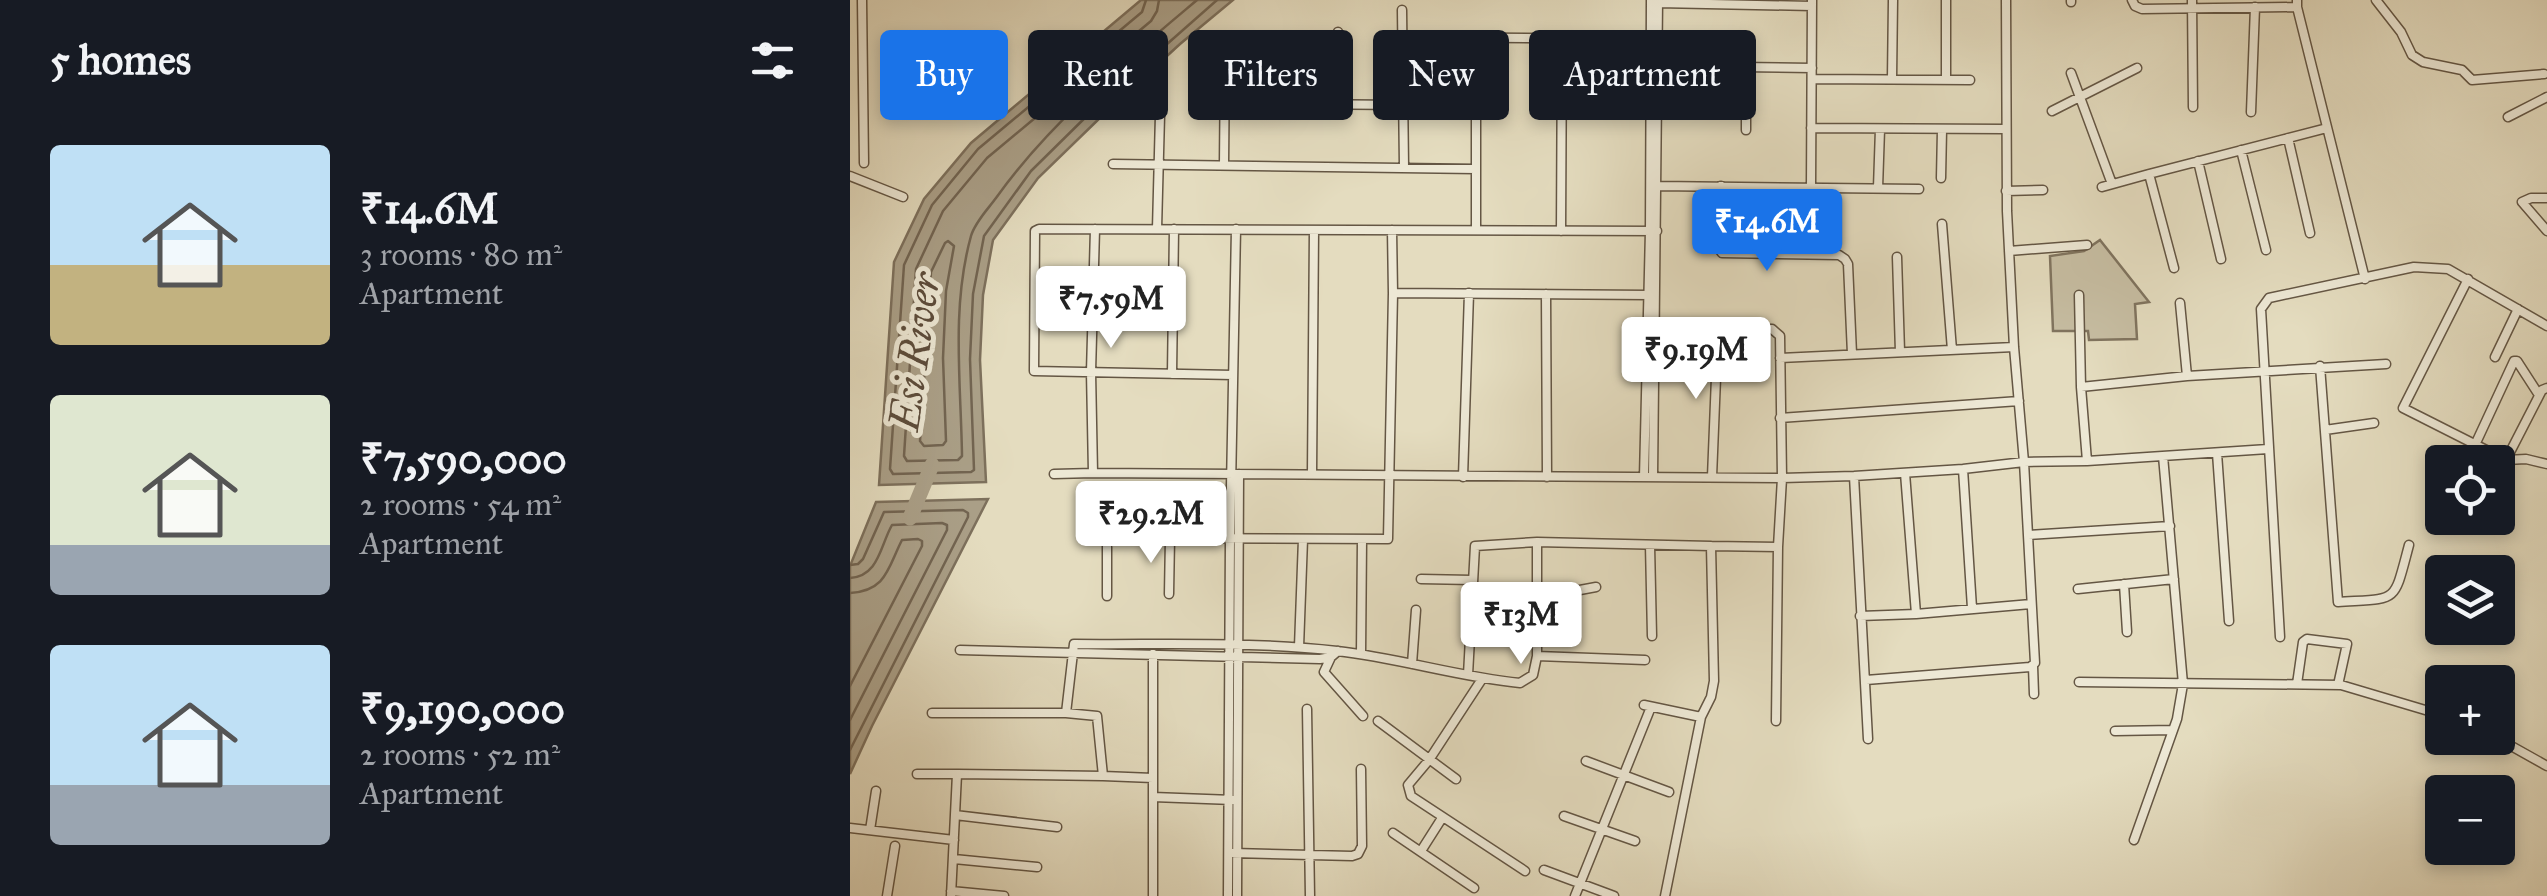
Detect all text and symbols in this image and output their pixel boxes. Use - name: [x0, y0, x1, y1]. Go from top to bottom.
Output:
- chip: Buy: [880, 30, 1008, 120]
- chip: Rent: [1028, 30, 1168, 120]
- chip: Filters: [1188, 30, 1353, 120]
- chip: New: [1373, 30, 1509, 120]
- chip: Apartment: [1529, 30, 1756, 120]
- icon: filters: [745, 33, 800, 88]
- text: 5 homes: [50, 34, 191, 86]
- text: ₹14.6M: [360, 183, 499, 235]
- icon: home: [130, 185, 250, 305]
- pin: ₹14.6M: [1686, 189, 1848, 274]
- text: ₹14.6M: [1714, 202, 1820, 241]
- text: 3 rooms · 80 m²: [360, 235, 562, 274]
- pin: ₹7.59M: [1030, 266, 1192, 351]
- water label: Esi River: [878, 267, 952, 436]
- text: Apartment: [360, 274, 503, 313]
- text: ₹7.59M: [1058, 279, 1164, 318]
- pin: ₹9.19M: [1615, 317, 1777, 402]
- text: ₹9.19M: [1644, 330, 1748, 369]
- text: ₹7,590,000: [360, 433, 567, 485]
- icon: home: [130, 435, 250, 555]
- map controls: [2425, 445, 2515, 865]
- button: locate: [2425, 445, 2515, 535]
- pin: ₹29.2M: [1070, 481, 1232, 566]
- text: 2 rooms · 54 m²: [360, 485, 561, 524]
- text: ₹29.2M: [1098, 494, 1204, 533]
- text: Apartment: [360, 524, 503, 563]
- button: layers: [2425, 555, 2515, 645]
- pin: ₹13M: [1462, 582, 1580, 667]
- text: ₹13M: [1483, 595, 1559, 634]
- button: +: [2425, 665, 2515, 755]
- text: ₹9,190,000: [360, 683, 565, 735]
- icon: home: [130, 685, 250, 805]
- text: 2 rooms · 52 m²: [360, 735, 560, 774]
- text: Apartment: [360, 774, 503, 813]
- button: −: [2425, 775, 2515, 865]

